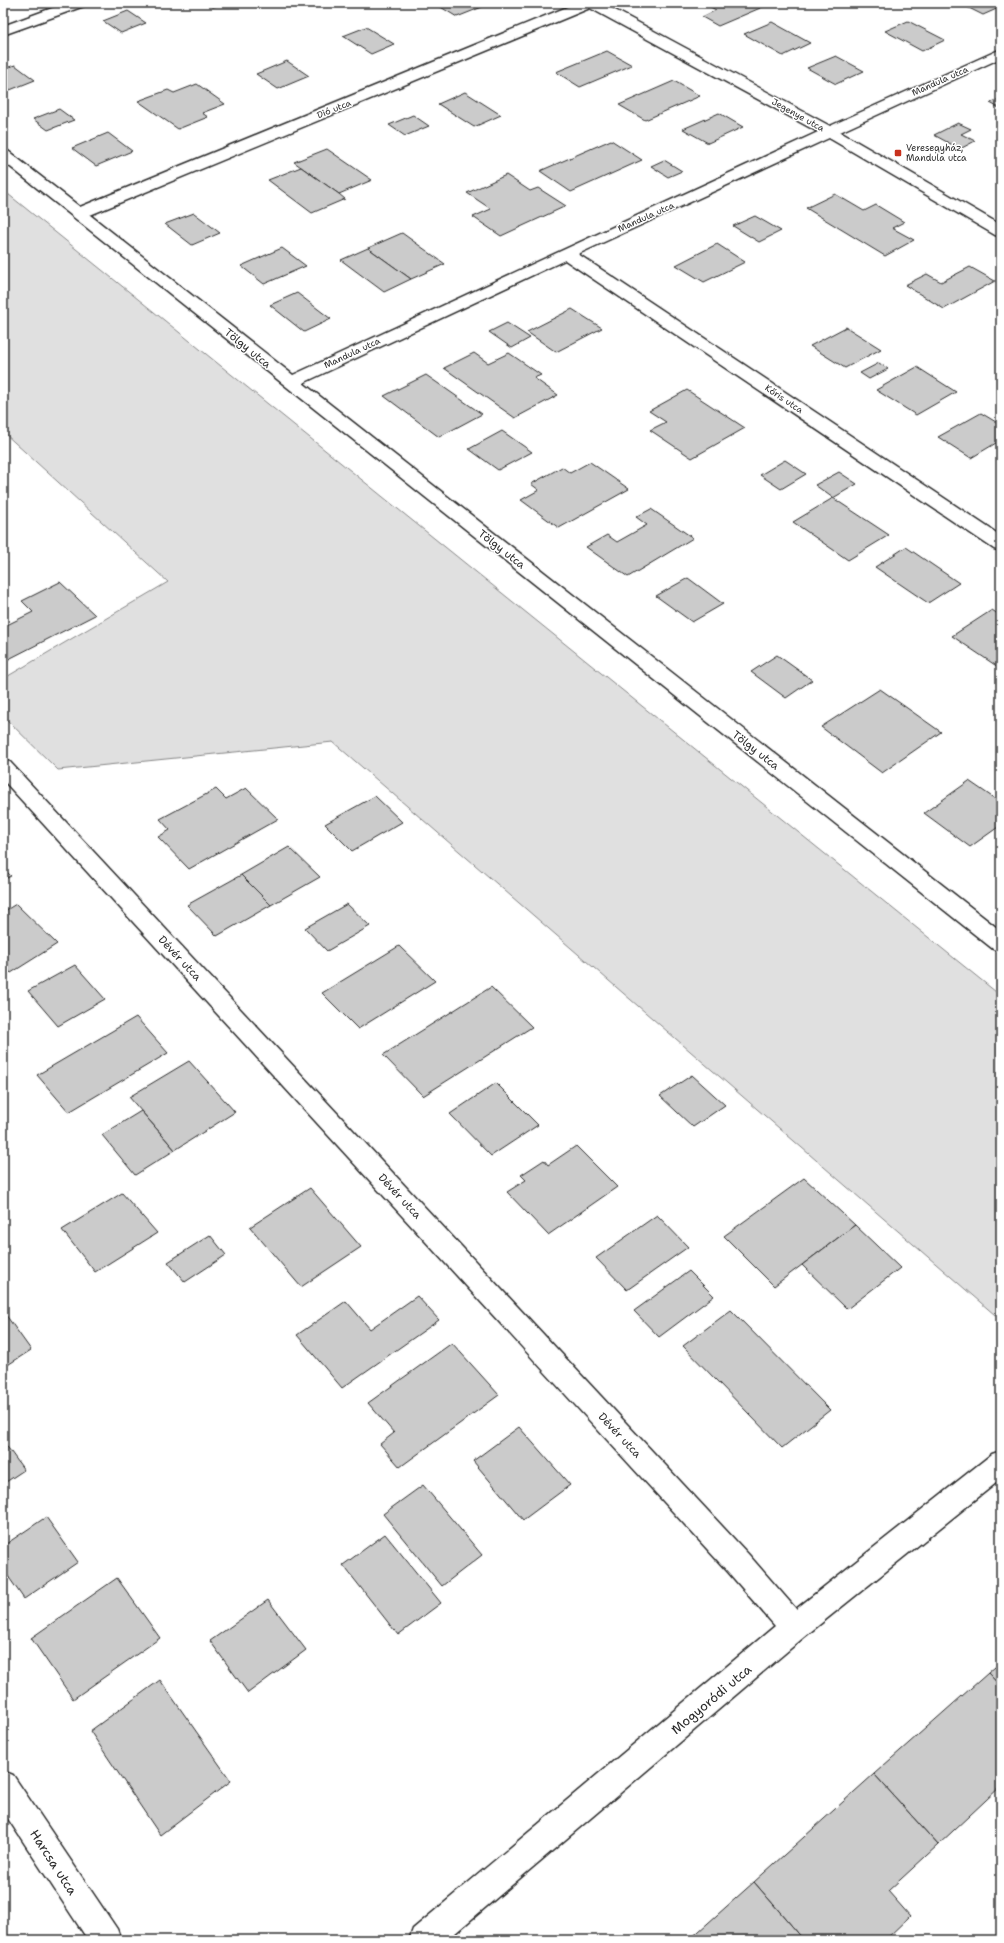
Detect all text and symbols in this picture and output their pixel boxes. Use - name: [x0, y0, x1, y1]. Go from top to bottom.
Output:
- street label: Mandula utca: [910, 63, 971, 99]
- street label: Jegenye utca: [770, 96, 827, 135]
- street label: Dió utca: [315, 97, 353, 121]
- place label: Veresegyház, Mandula utca: [906, 142, 967, 164]
- marker: Veresegyház, Mandula utca: [893, 148, 903, 158]
- street label: Mandula utca: [616, 199, 677, 235]
- street label: Tölgy utca: [221, 325, 274, 372]
- street label: Mandula utca: [322, 335, 382, 371]
- street label: Kőris utca: [763, 382, 806, 416]
- street label: Tölgy utca: [475, 526, 528, 573]
- street label: Tölgy utca: [729, 727, 782, 774]
- street label: Dévér utca: [155, 932, 205, 984]
- street label: Dévér utca: [375, 1170, 425, 1222]
- street label: Dévér utca: [595, 1409, 645, 1461]
- street label: Mogyoródi utca: [668, 1661, 755, 1738]
- street label: Harcsa utca: [26, 1826, 81, 1898]

